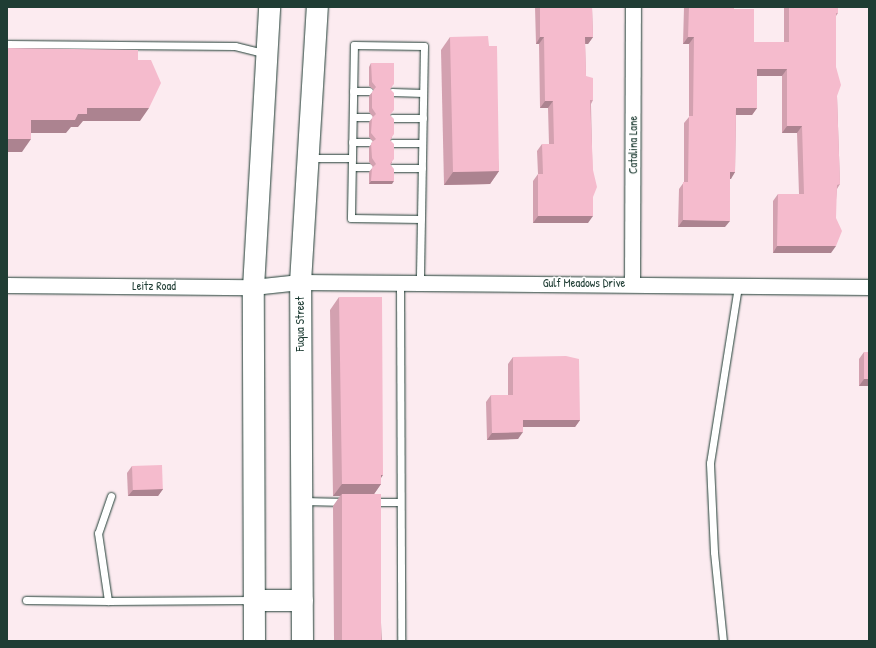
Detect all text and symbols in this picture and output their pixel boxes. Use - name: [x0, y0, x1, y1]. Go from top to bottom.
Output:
- street label: Catalina Lane: [626, 116, 640, 174]
- street label: Gulf Meadows Drive: [543, 276, 625, 290]
- street label: Leitz Road: [132, 279, 176, 293]
- street label: Fuqua Street: [293, 296, 307, 352]

